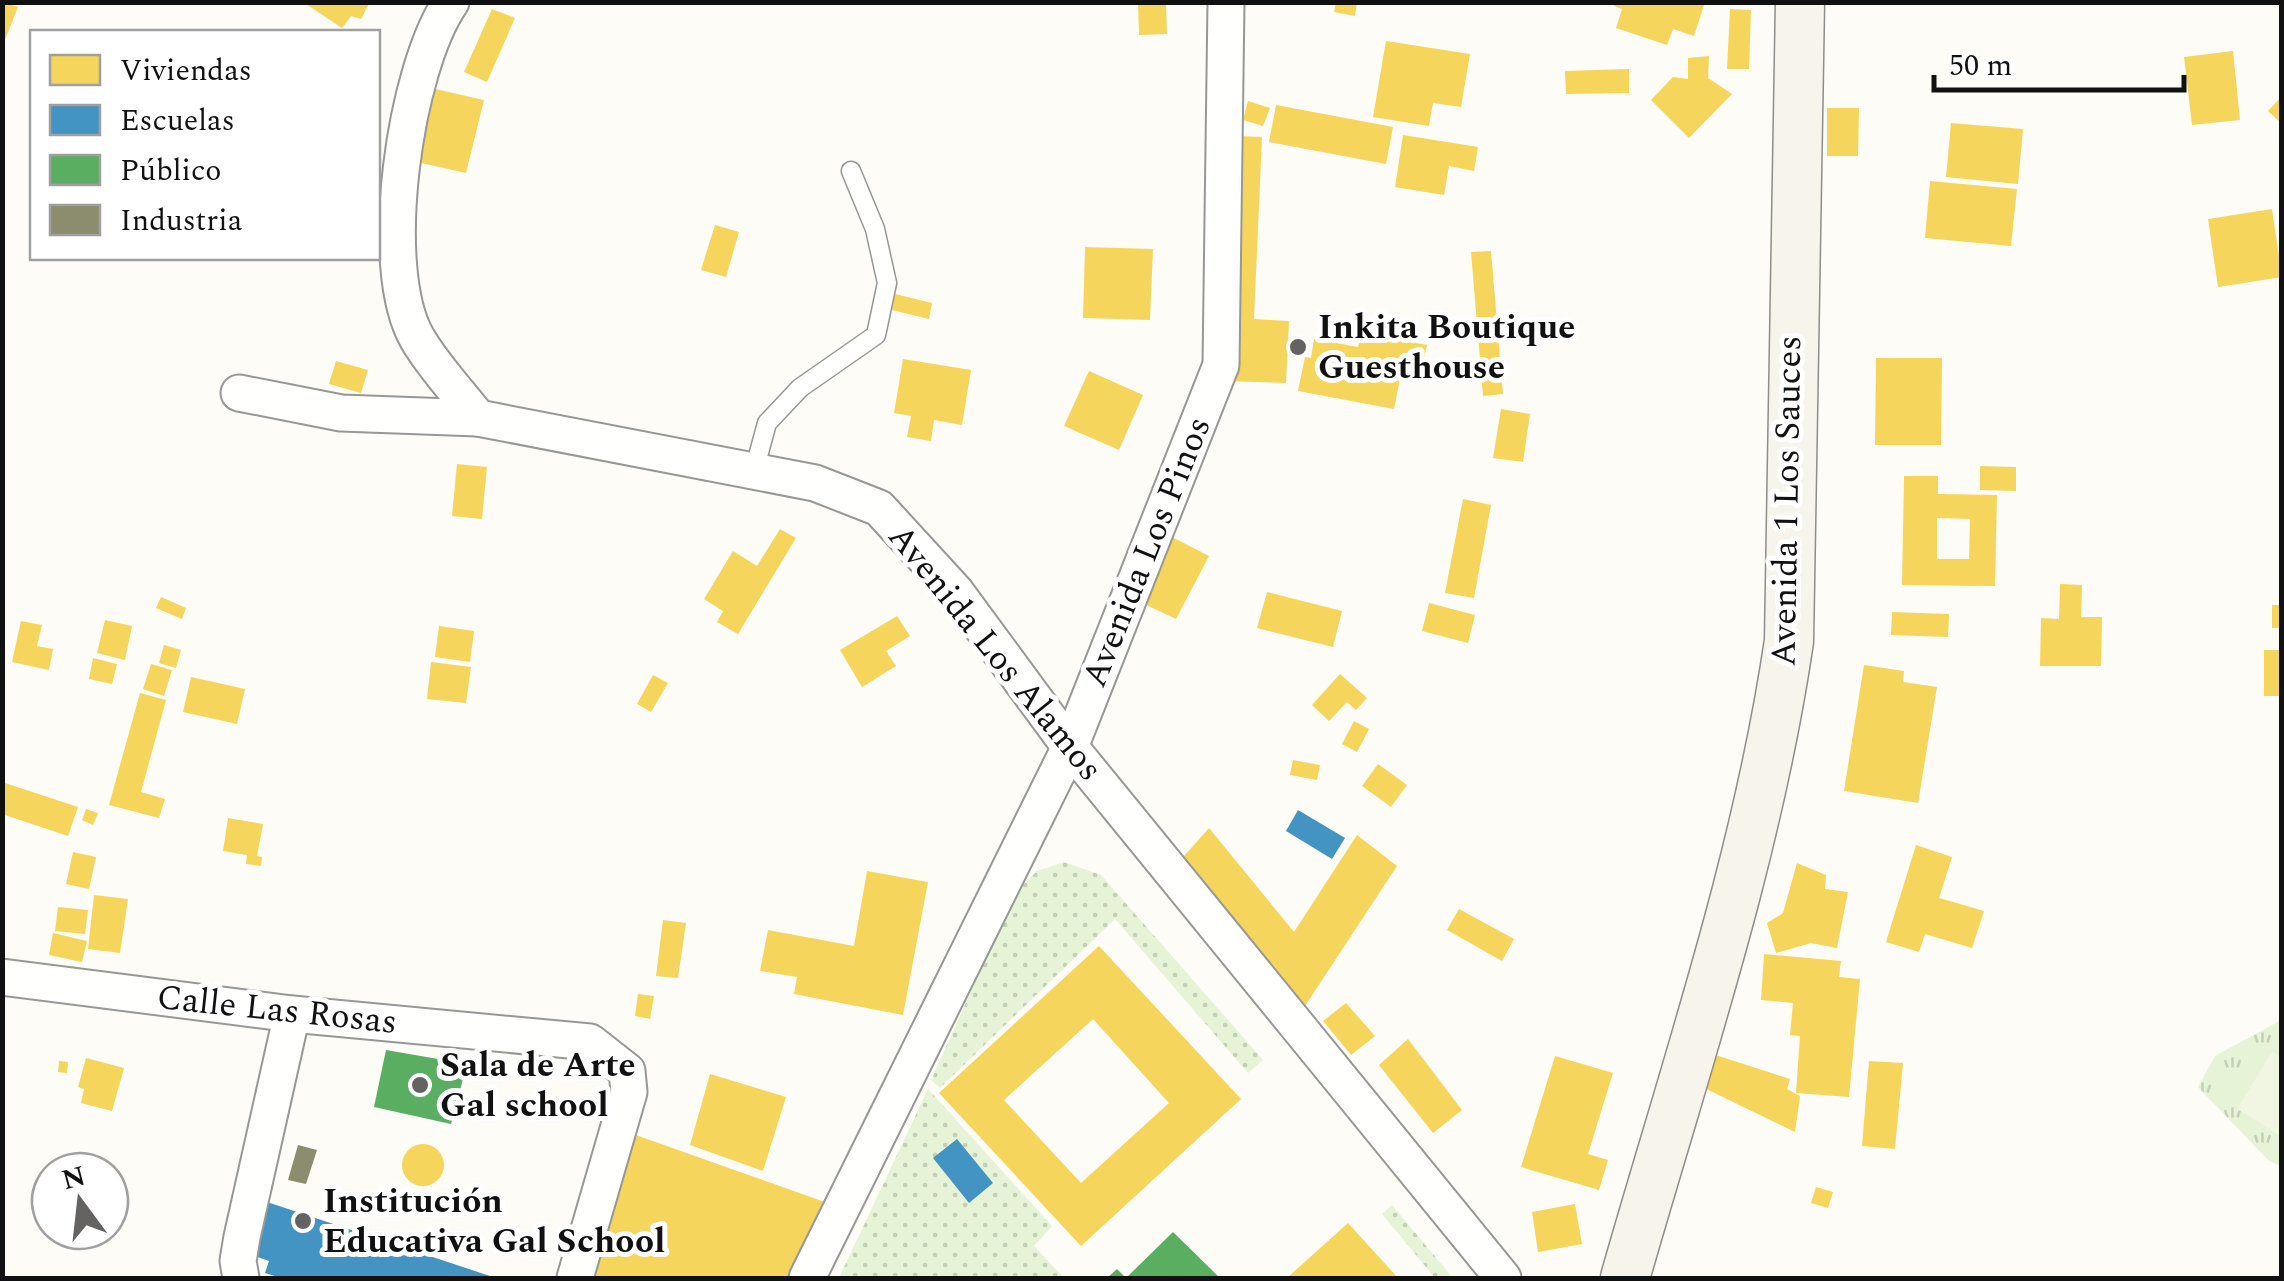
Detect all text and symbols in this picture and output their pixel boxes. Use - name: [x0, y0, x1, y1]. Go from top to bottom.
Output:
- legend: [30, 30, 380, 260]
- scale bar: [1934, 30, 2184, 92]
- text: 50 m: [1949, 43, 2012, 89]
- text: Viviendas: [120, 48, 252, 94]
- text: Escuelas: [120, 98, 235, 144]
- text: Público: [120, 148, 222, 194]
- text: Industria: [120, 198, 243, 244]
- place label: Inkita Boutique Guesthouse: [1318, 301, 1575, 394]
- street label: Avenida 1 Los Sauces: [1758, 335, 1816, 667]
- marker: Inkita Boutique Guesthouse: [1287, 336, 1309, 358]
- street label: Avenida Los Pinos: [1069, 409, 1225, 695]
- street label: Avenida Los Alamos: [875, 513, 1115, 793]
- street label: Calle Las Rosas: [154, 971, 400, 1049]
- place label: Sala de Arte Gal school: [440, 1039, 636, 1132]
- marker: Sala de Arte Gal school: [409, 1074, 431, 1096]
- north arrow: [30, 1151, 130, 1251]
- text: N: [57, 1155, 91, 1202]
- place label: Institución Educativa Gal School: [323, 1175, 666, 1268]
- marker: Institución Educativa Gal School: [292, 1210, 314, 1232]

